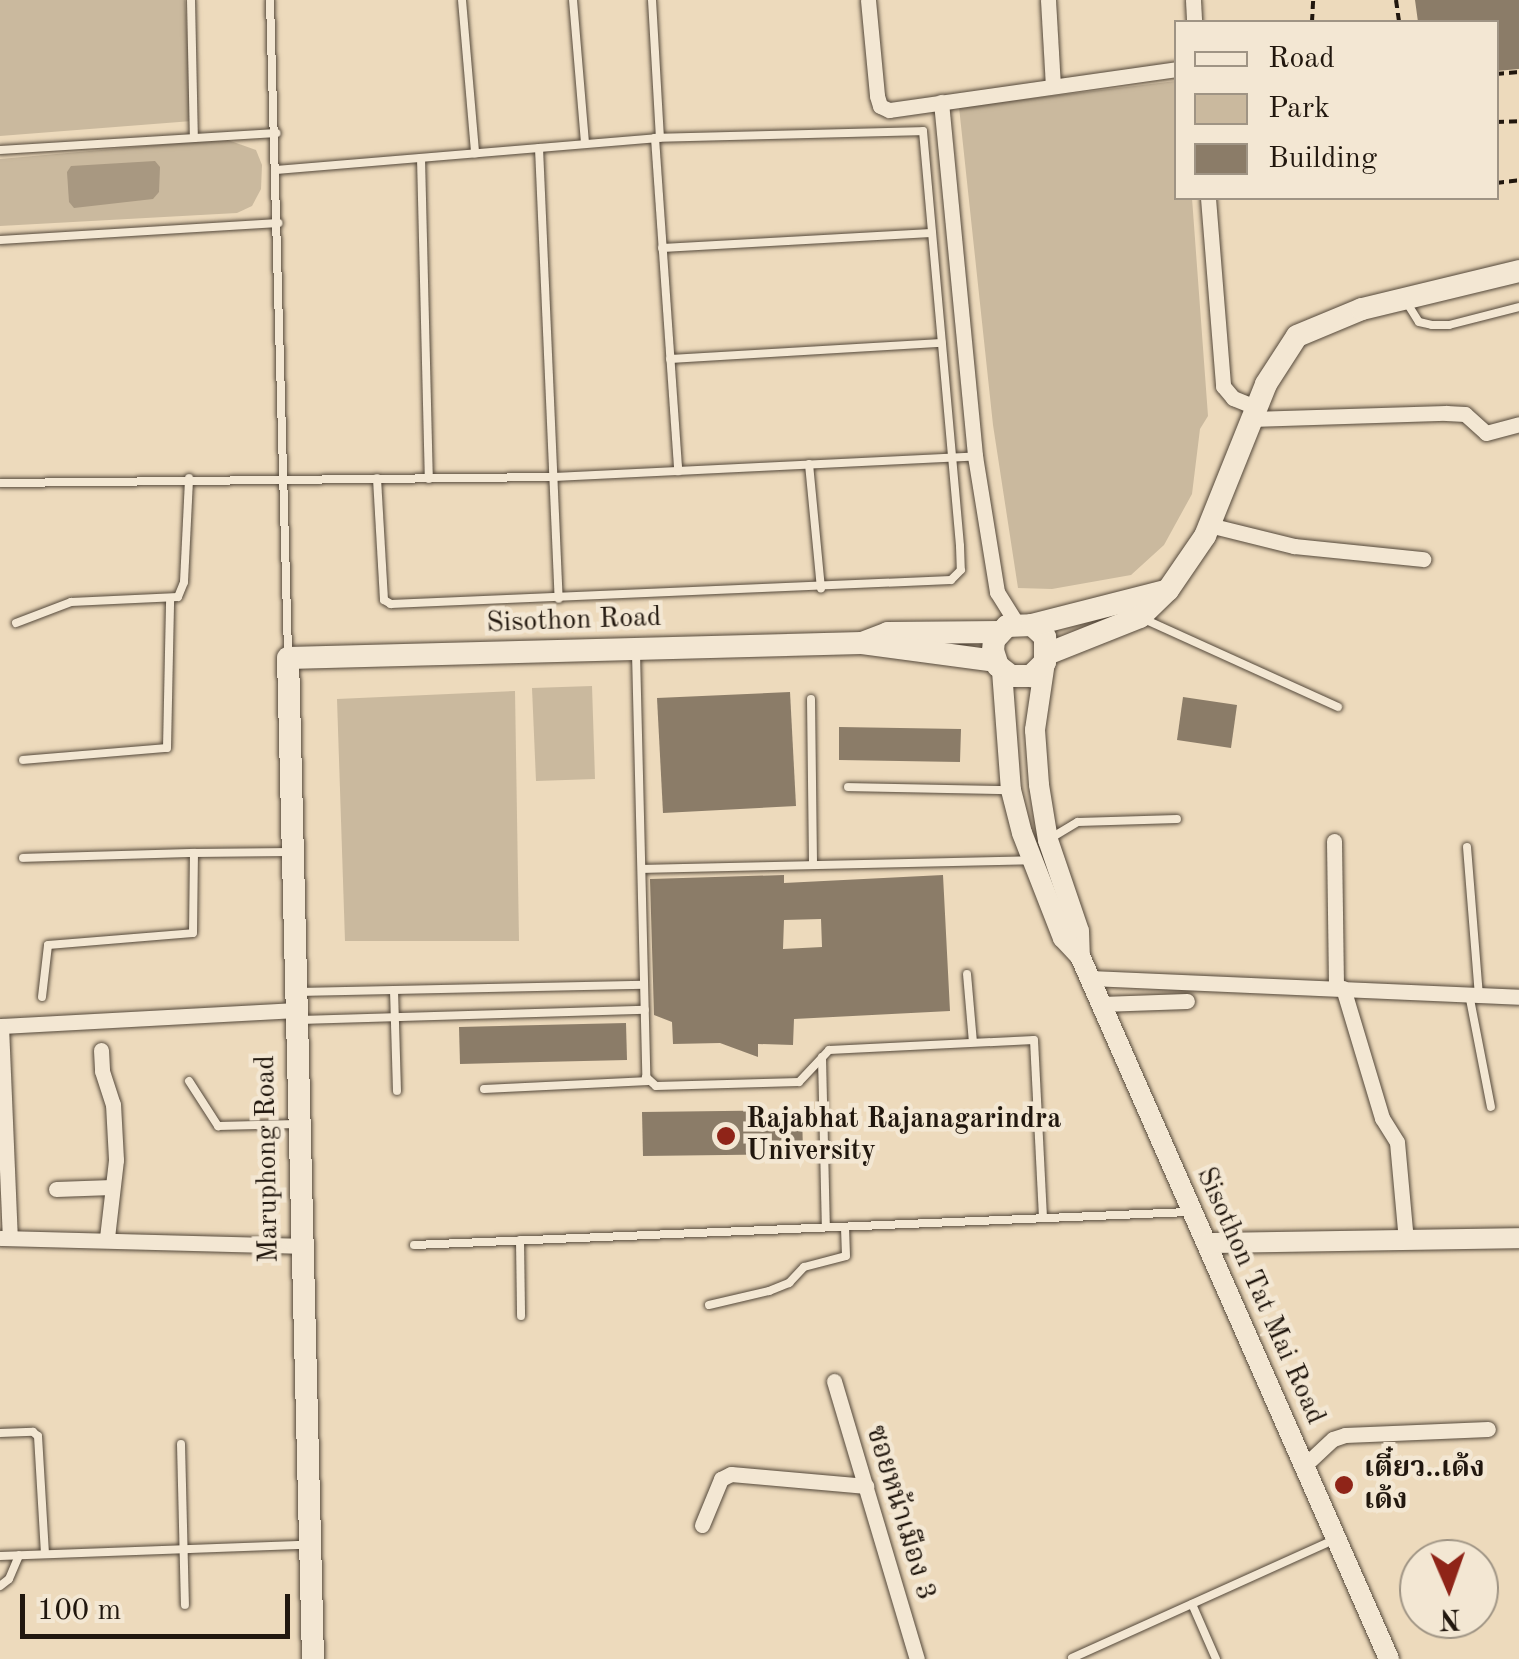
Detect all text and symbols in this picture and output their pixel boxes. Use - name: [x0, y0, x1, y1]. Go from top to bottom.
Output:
- legend: [1174, 20, 1499, 200]
- text: Road: [1268, 44, 1335, 74]
- text: Park: [1268, 94, 1330, 124]
- text: Building: [1268, 144, 1377, 174]
- street label: Sisothon Road: [486, 601, 662, 641]
- street label: Maruphong Road: [249, 1055, 287, 1263]
- place label: Rajabhat Rajanagarindra University: [746, 1103, 1061, 1169]
- marker: Rajabhat Rajanagarindra University: [715, 1125, 737, 1147]
- street label: Sisothon Tat Mai Road: [1188, 1162, 1332, 1430]
- street label: ซอยหน้าเมือง 3: [857, 1422, 943, 1604]
- place label: เตี๋ยว..เด้ง เด้ง: [1364, 1452, 1485, 1518]
- marker: เตี๋ยว..เด้ง เด้ง: [1333, 1474, 1355, 1496]
- north arrow: [1399, 1539, 1499, 1639]
- scale bar: [25, 1574, 295, 1636]
- text: 100 m: [37, 1596, 121, 1626]
- text: N: [1439, 1603, 1461, 1631]

